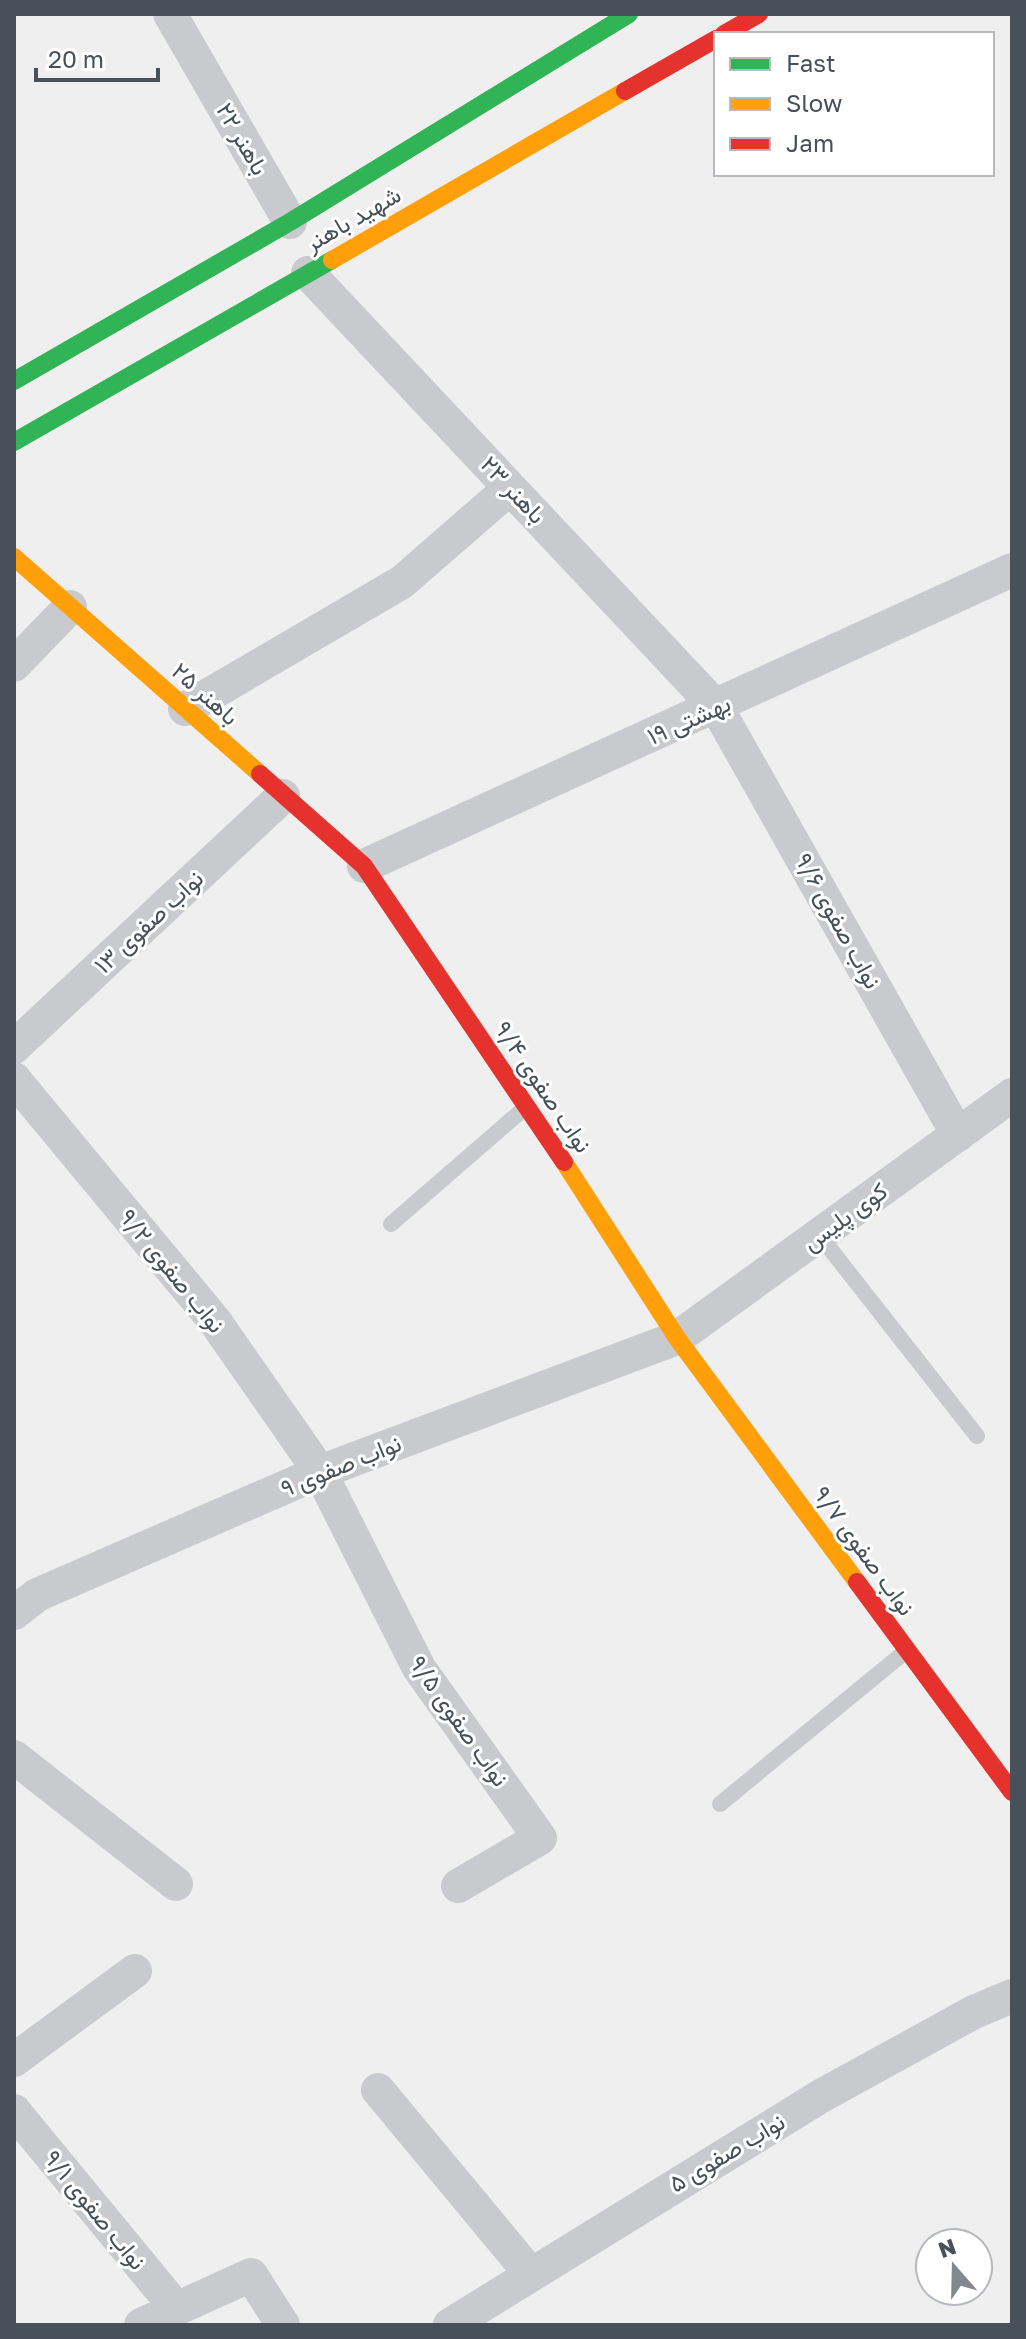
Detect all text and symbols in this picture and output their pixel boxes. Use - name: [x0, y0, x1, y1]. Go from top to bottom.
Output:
- scale bar: [36, 32, 158, 82]
- legend: [714, 32, 994, 176]
- text: 20 m: [48, 44, 104, 73]
- text: Fast: [786, 48, 836, 77]
- text: Slow: [786, 88, 842, 117]
- street label: باهنر ۲۲: [209, 97, 275, 180]
- text: Jam: [786, 128, 834, 157]
- street label: شهید باهنر: [298, 179, 406, 259]
- street label: باهنر ۲۳: [474, 449, 553, 530]
- street label: باهنر ۲۵: [165, 655, 245, 732]
- street label: بهشتی ۱۹: [642, 687, 735, 752]
- street label: نواب صفوی ۹/۶: [788, 847, 888, 994]
- street label: نواب صفوی ۱۳: [87, 863, 210, 980]
- street label: نواب صفوی ۹/۴: [488, 1015, 599, 1159]
- street label: کوی پلیس: [796, 1175, 894, 1259]
- street label: نواب صفوی ۹/۲: [113, 1202, 232, 1339]
- street label: نواب صفوی ۹: [276, 1427, 406, 1504]
- street label: نواب صفوی ۹/۷: [807, 1480, 922, 1622]
- street label: نواب صفوی ۹/۵: [403, 1649, 516, 1792]
- street label: نواب صفوی ۵: [663, 2106, 790, 2199]
- street label: نواب صفوی ۹/۱: [37, 2143, 153, 2276]
- north arrow: [914, 2227, 994, 2307]
- text: N: [935, 2232, 959, 2263]

